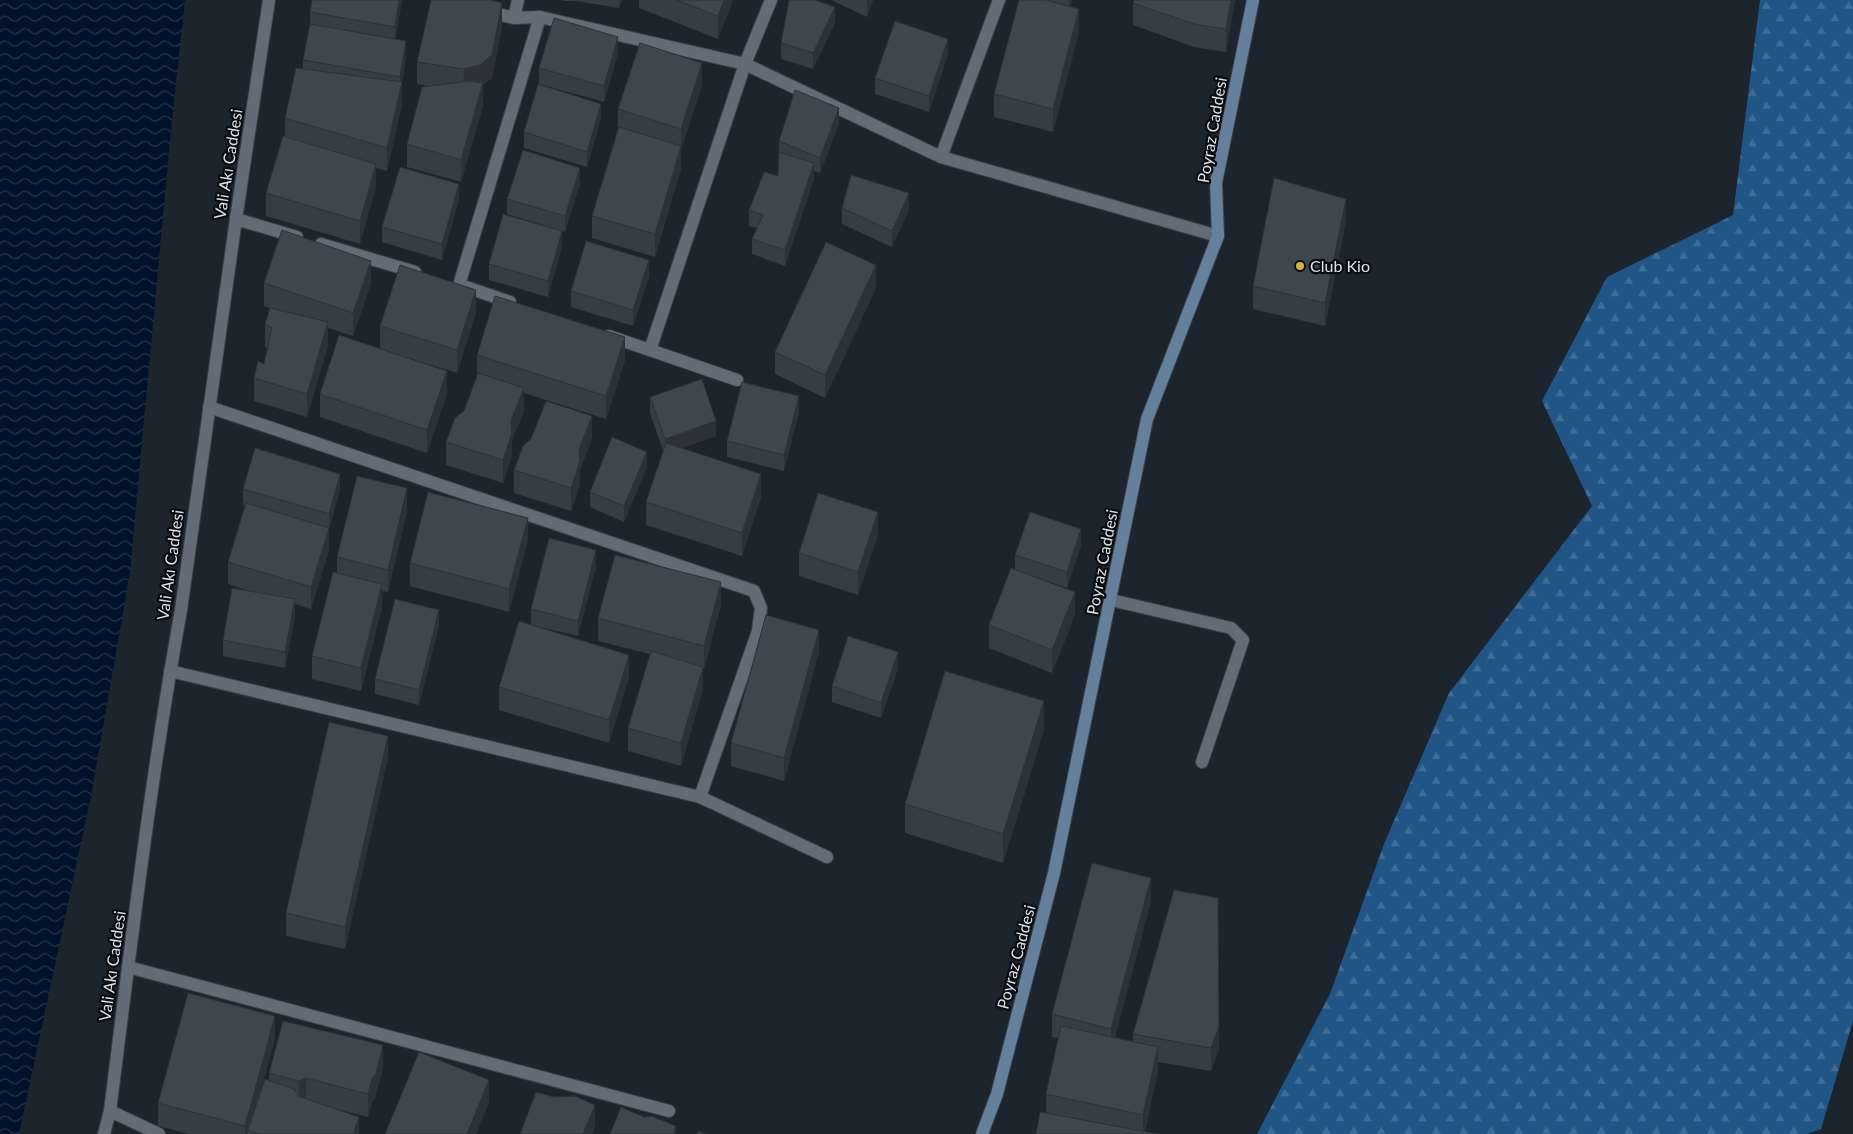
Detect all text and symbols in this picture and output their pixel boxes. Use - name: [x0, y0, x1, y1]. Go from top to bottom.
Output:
- street label: Poyraz Caddesi: [1193, 76, 1230, 184]
- street label: Vali Akı Caddesi: [209, 107, 246, 220]
- place label: Club Kio: [1310, 256, 1370, 275]
- marker: Club Kio: [1294, 260, 1306, 272]
- street label: Vali Akı Caddesi: [152, 508, 187, 621]
- street label: Poyraz Caddesi: [1082, 508, 1121, 616]
- street label: Poyraz Caddesi: [992, 903, 1039, 1011]
- street label: Vali Akı Caddesi: [94, 909, 129, 1022]

